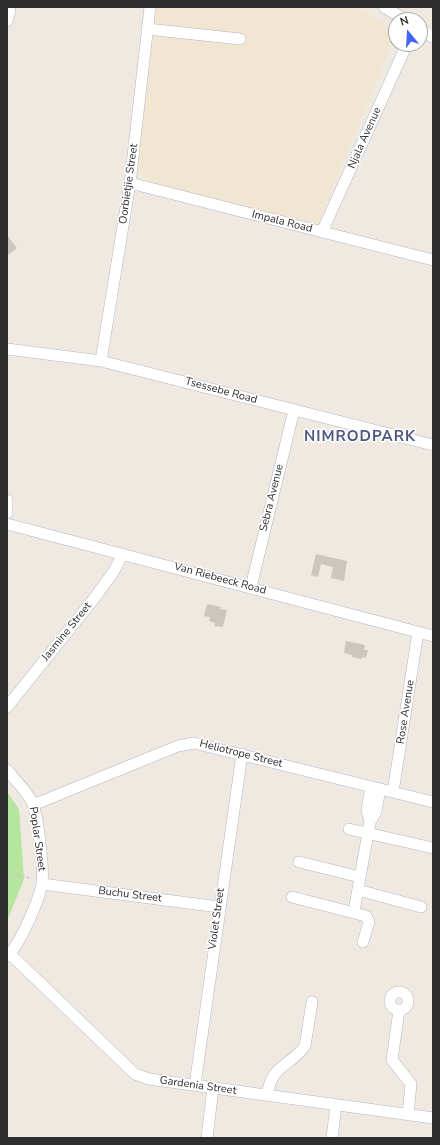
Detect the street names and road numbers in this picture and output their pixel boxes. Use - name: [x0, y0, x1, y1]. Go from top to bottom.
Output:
- street label: Njala Avenue: [346, 105, 384, 171]
- street label: Oorbietjie Street: [117, 143, 141, 225]
- street label: Impala Road: [250, 208, 314, 236]
- street label: Tsessebe Road: [184, 375, 258, 407]
- street label: Sebra Avenue: [257, 463, 287, 533]
- street label: Van Riebeeck Road: [173, 560, 267, 598]
- street label: Jasmine Street: [39, 600, 95, 664]
- street label: Rose Avenue: [394, 679, 418, 745]
- street label: Heliotrope Street: [198, 737, 284, 771]
- street label: Poplar Street: [26, 806, 48, 872]
- street label: Buchu Street: [97, 885, 163, 905]
- street label: Violet Street: [206, 887, 228, 951]
- street label: Gardenia Street: [159, 1074, 237, 1098]

